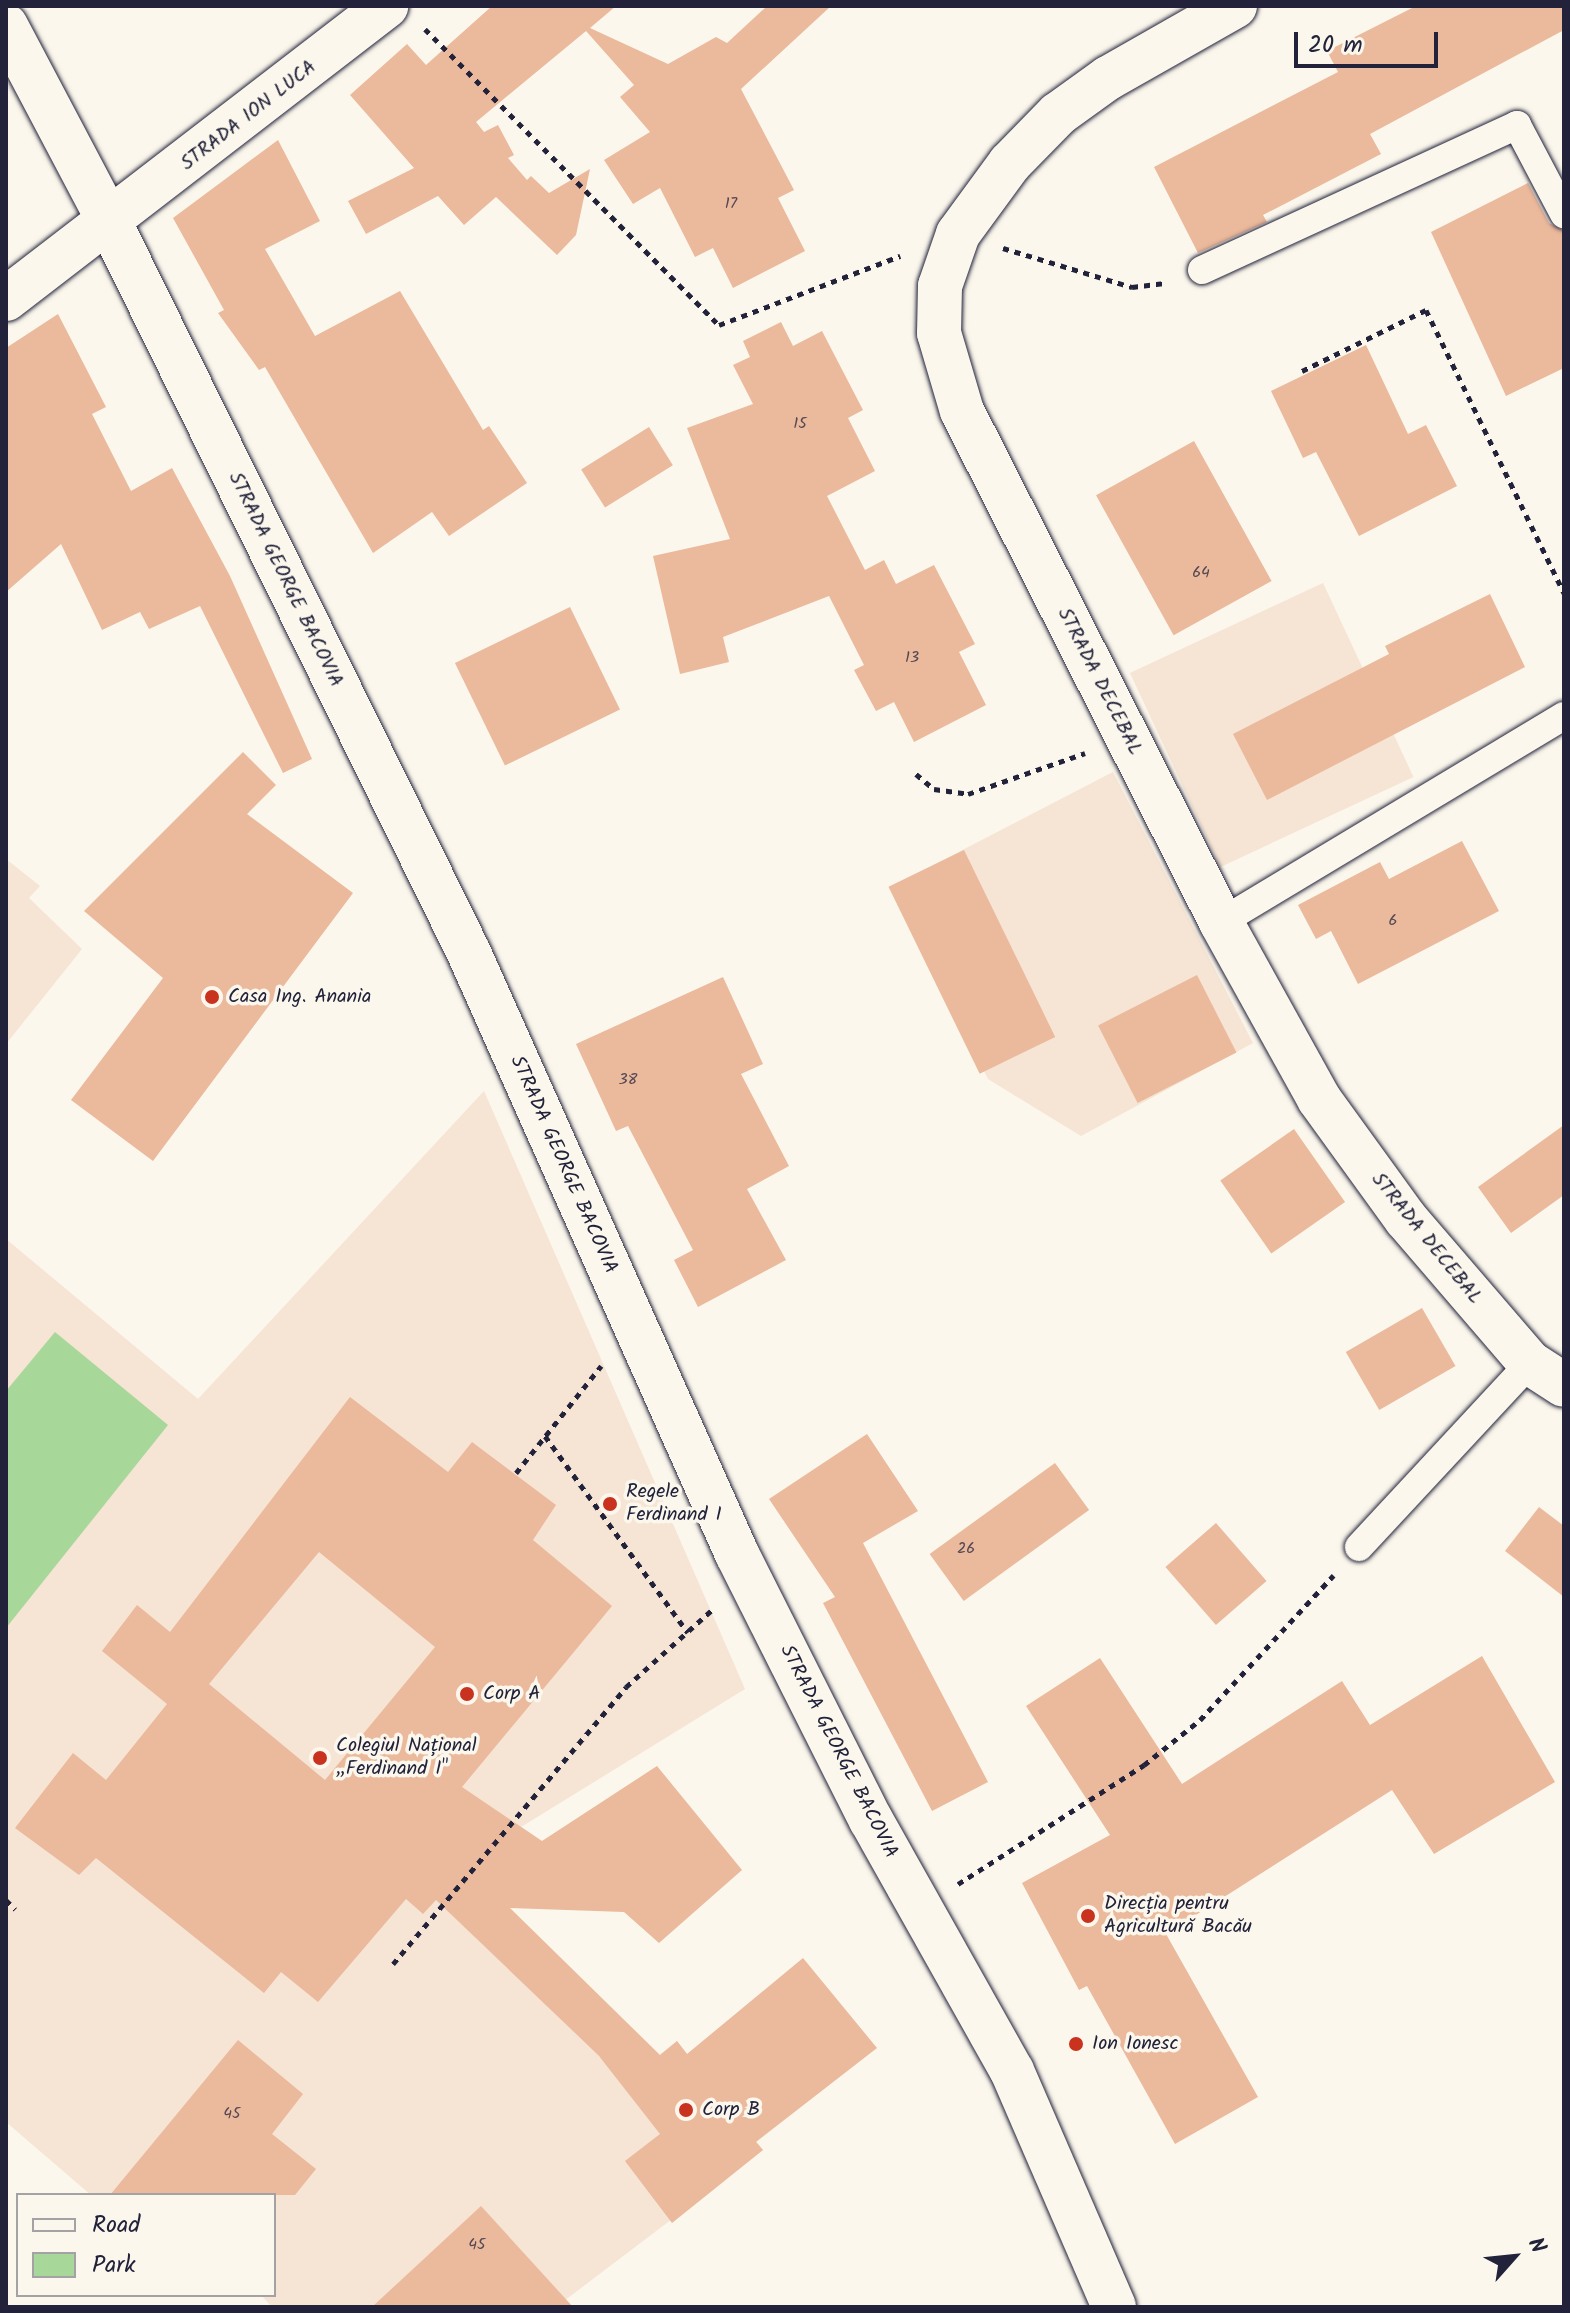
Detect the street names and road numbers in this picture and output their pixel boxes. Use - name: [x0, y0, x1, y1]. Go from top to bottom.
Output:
- street label: STRADA ION LUCA: [176, 56, 322, 176]
- street label: STRADA GEORGE BACOVIA: [222, 469, 348, 691]
- street label: STRADA DECEBAL: [1051, 604, 1147, 760]
- street label: STRADA GEORGE BACOVIA: [504, 1052, 622, 1278]
- street label: STRADA DECEBAL: [1366, 1168, 1486, 1310]
- street label: STRADA GEORGE BACOVIA: [774, 1641, 902, 1863]

